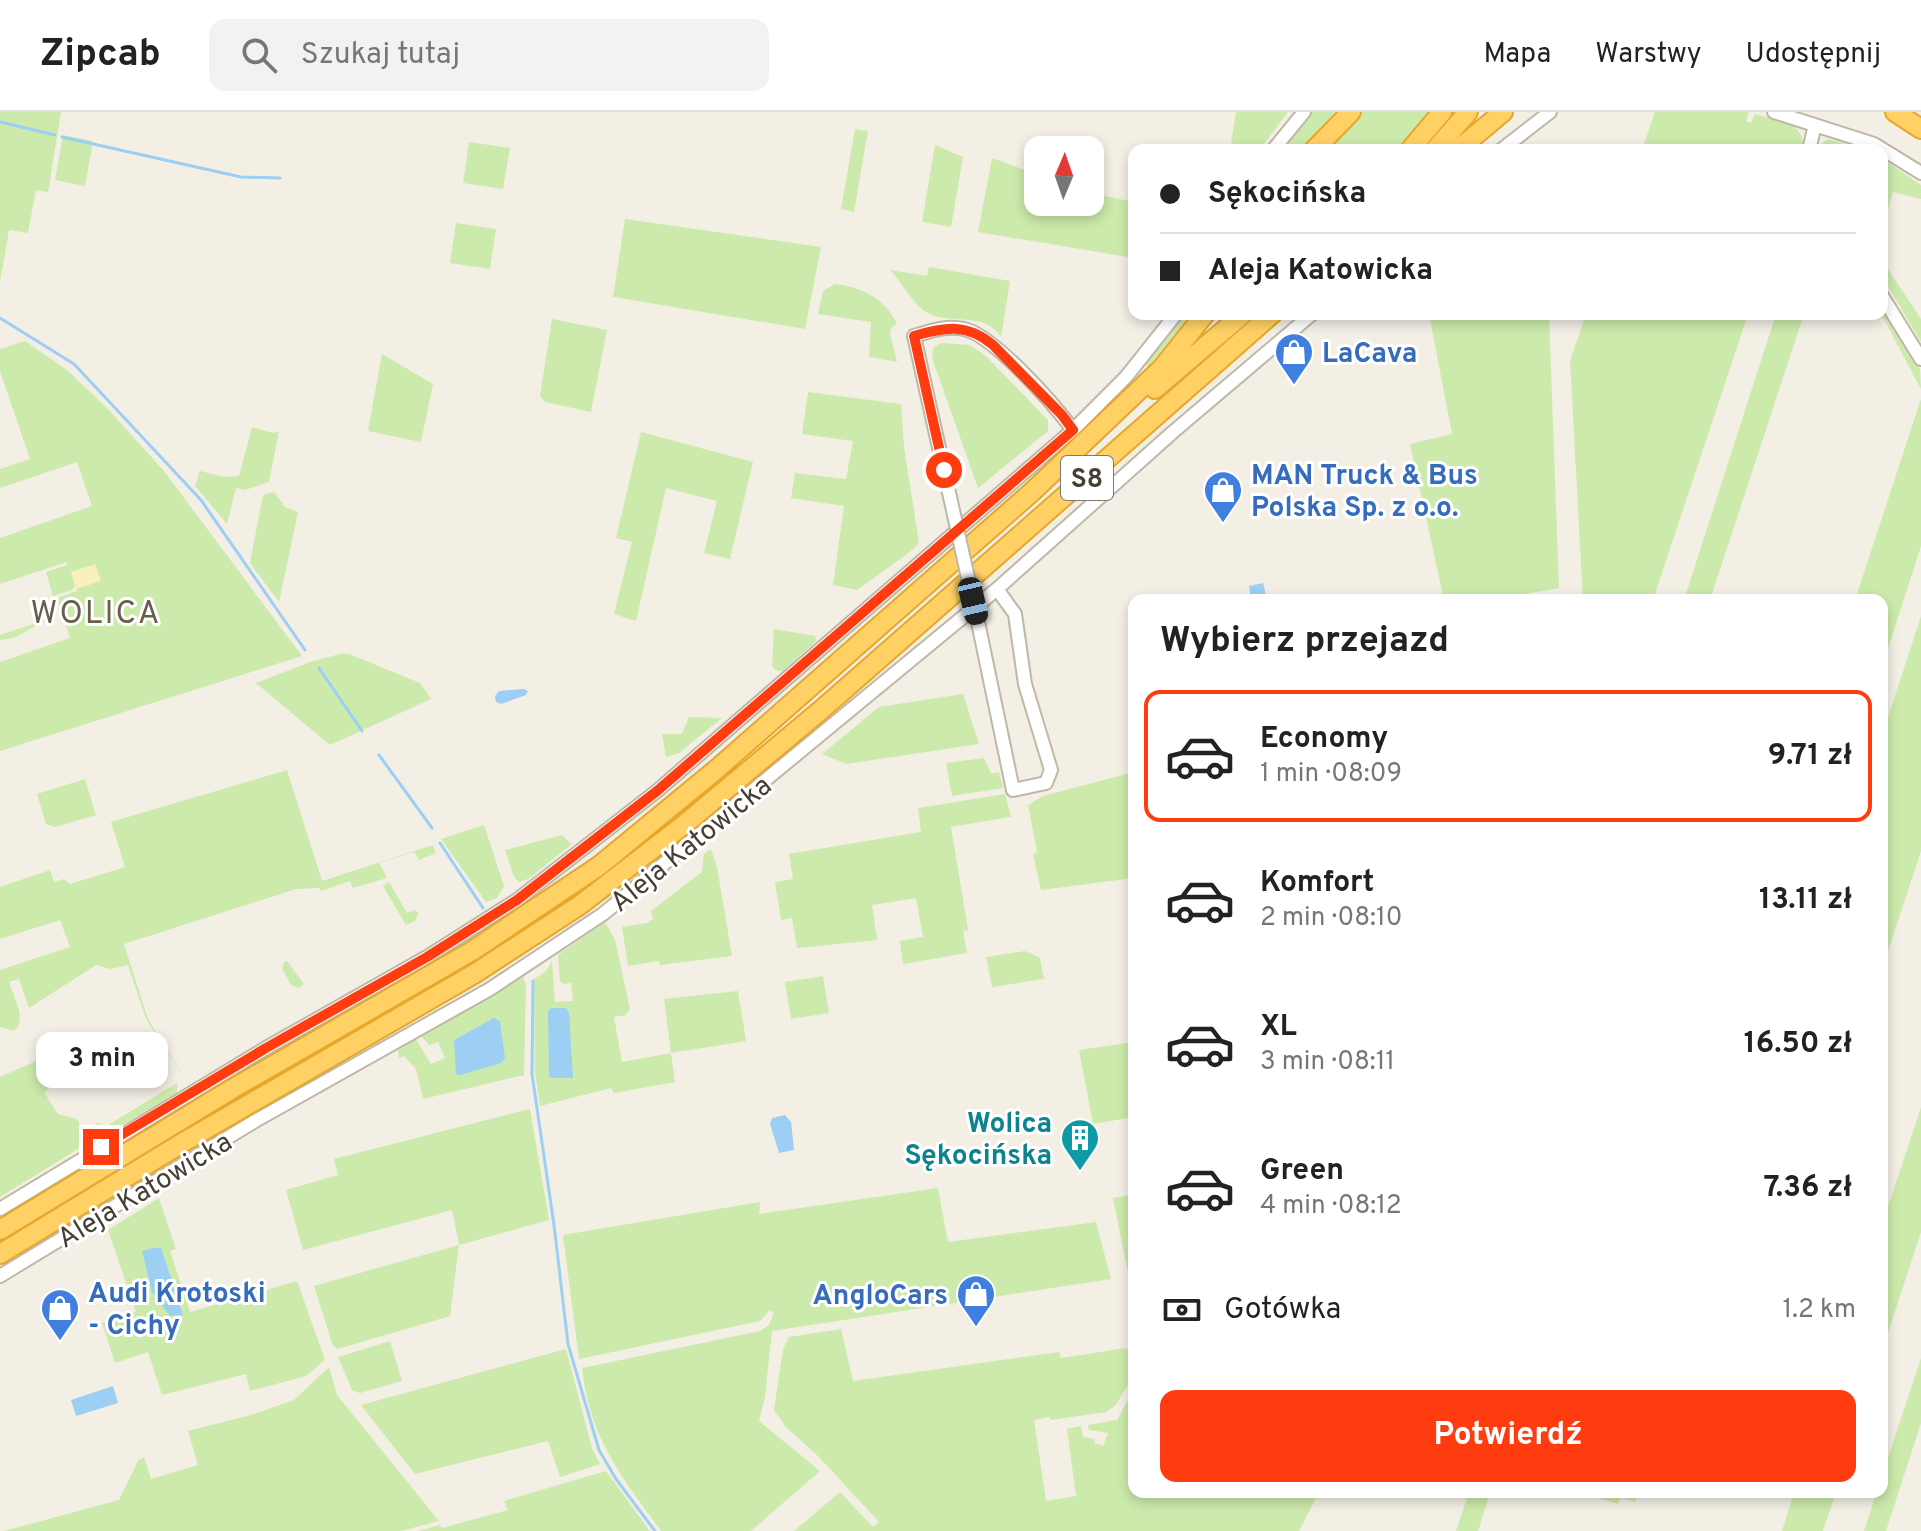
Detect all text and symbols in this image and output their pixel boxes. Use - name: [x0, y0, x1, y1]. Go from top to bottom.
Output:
- search box: [209, 19, 769, 91]
- text: Zipcab: [40, 31, 161, 80]
- icon: search: [237, 33, 281, 77]
- text: Szukaj tutaj: [301, 37, 460, 74]
- text: Mapa: [1484, 37, 1551, 73]
- text: Warstwy: [1595, 37, 1702, 73]
- text: Udostępnij: [1746, 37, 1881, 73]
- north arrow: [1024, 136, 1104, 216]
- map controls: [1024, 136, 1104, 216]
- text: Sękocińska: [1208, 176, 1366, 213]
- text: Aleja Katowicka: [1208, 253, 1433, 290]
- shop icon: LaCava: [1273, 331, 1315, 386]
- place label: LaCava: [1322, 337, 1417, 373]
- route start: [926, 452, 962, 488]
- road number: S8: [1061, 456, 1113, 500]
- place label: MAN Truck & Bus Polska Sp. z o.o.: [1251, 459, 1478, 527]
- shop icon: MAN Truck & Bus Polska Sp. z o.o.: [1202, 469, 1244, 524]
- car: [956, 575, 990, 627]
- district label: WOLICA: [31, 595, 161, 635]
- text: Wybierz przejazd: [1160, 619, 1449, 665]
- icon: car: [1164, 720, 1236, 792]
- text: Economy: [1260, 721, 1388, 758]
- text: 9.71 zł: [1768, 738, 1852, 775]
- text: 1 min · 08:09: [1260, 758, 1402, 791]
- street label: Aleja Katowicka: [604, 769, 780, 922]
- icon: car: [1164, 864, 1236, 936]
- text: Komfort: [1260, 865, 1374, 902]
- text: 13.11 zł: [1759, 882, 1852, 919]
- text: 2 min · 08:10: [1260, 902, 1402, 935]
- icon: car: [1164, 1008, 1236, 1080]
- text: XL: [1260, 1009, 1297, 1046]
- text: 16.50 zł: [1744, 1026, 1852, 1063]
- callout: 3 min: [35, 1031, 167, 1087]
- text: 3 min: [68, 1043, 136, 1076]
- text: 3 min · 08:11: [1260, 1046, 1395, 1079]
- place label: Wolica Sękocińska: [904, 1107, 1052, 1175]
- building icon: Wolica Sękocińska: [1059, 1117, 1101, 1172]
- street label: Aleja Katowicka: [51, 1125, 240, 1258]
- route end: [83, 1129, 119, 1165]
- icon: car: [1164, 1152, 1236, 1224]
- text: Green: [1260, 1153, 1344, 1190]
- text: 7.36 zł: [1763, 1170, 1852, 1207]
- text: 4 min · 08:12: [1260, 1190, 1402, 1223]
- shop icon: AngloCars: [955, 1273, 997, 1328]
- place label: Audi Krotoski - Cichy: [88, 1277, 266, 1345]
- place label: AngloCars: [813, 1279, 948, 1315]
- shop icon: Audi Krotoski - Cichy: [39, 1287, 81, 1342]
- icon: cash: [1160, 1288, 1204, 1332]
- text: Gotówka: [1224, 1292, 1341, 1329]
- text: 1.2 km: [1783, 1294, 1856, 1327]
- button: Potwierdź: [1160, 1390, 1856, 1482]

